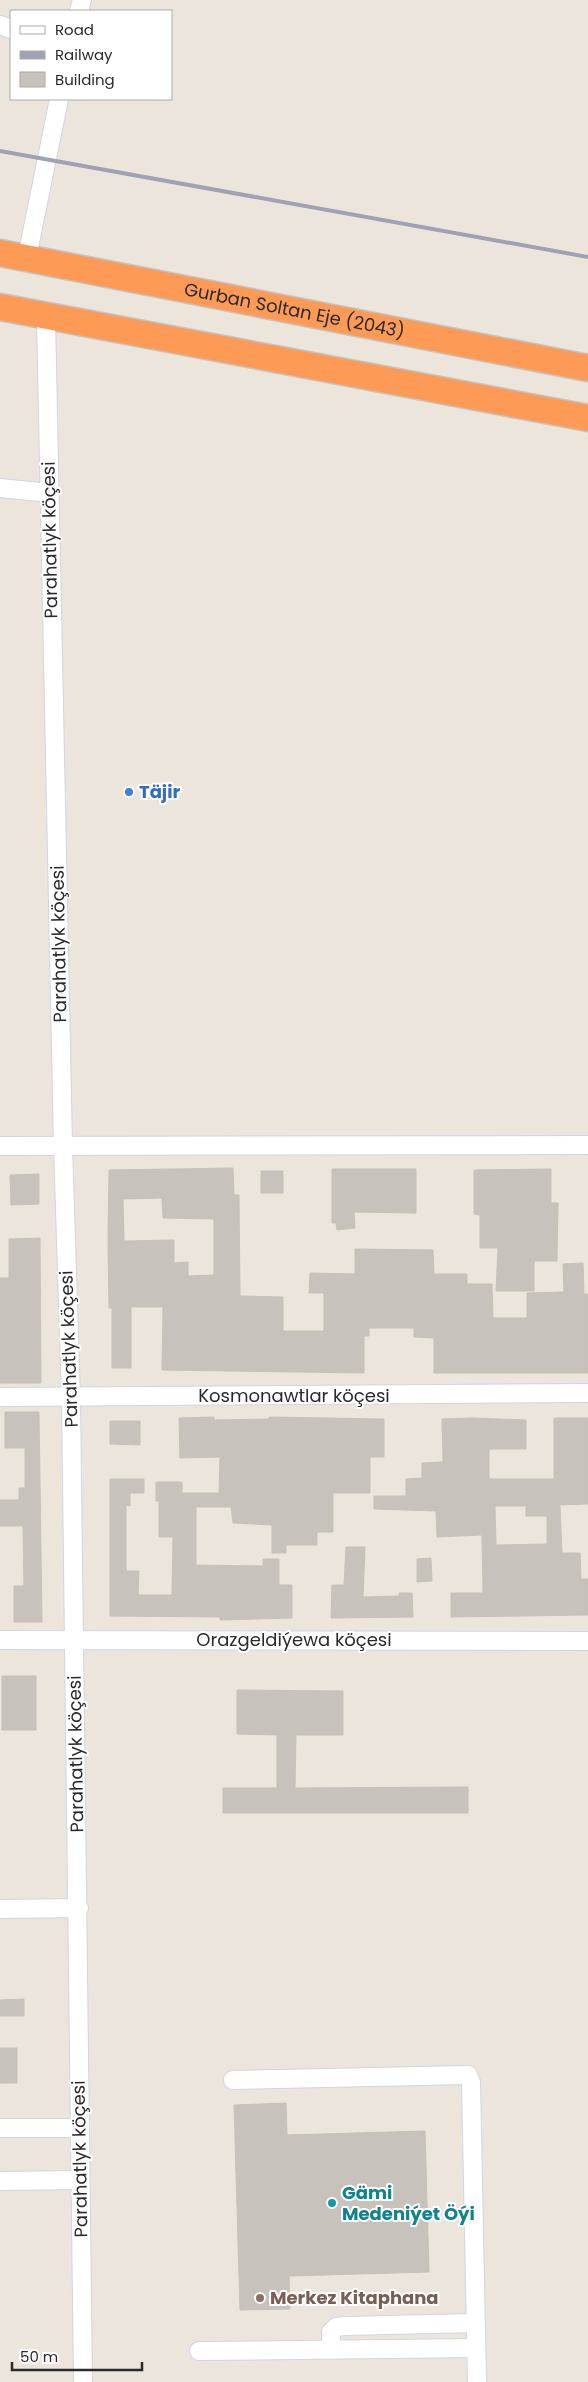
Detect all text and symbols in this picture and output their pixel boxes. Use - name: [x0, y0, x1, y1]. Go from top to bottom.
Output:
- legend: [10, 10, 172, 100]
- text: Road: [55, 19, 94, 40]
- text: Railway: [55, 44, 113, 65]
- text: Building: [55, 69, 115, 90]
- street label: Gurban Soltan Eje (2043): [182, 276, 407, 344]
- street label: Parahatlyk köçesi: [36, 461, 63, 619]
- place label: Täjir: [139, 779, 180, 804]
- marker: Täjir: [123, 786, 135, 798]
- street label: Parahatlyk köçesi: [45, 865, 72, 1023]
- street label: Parahatlyk köçesi: [53, 1270, 84, 1428]
- street label: Kosmonawtlar köçesi: [198, 1383, 390, 1408]
- street label: Orazgeldiýewa köçesi: [196, 1627, 392, 1652]
- street label: Parahatlyk köçesi: [62, 1675, 89, 1833]
- street label: Parahatlyk köçesi: [66, 2080, 93, 2238]
- place label: Gämi Medeniýet Öýi: [342, 2180, 475, 2226]
- marker: Gämi Medeniýet Öýi: [326, 2197, 338, 2209]
- place label: Merkez Kitaphana: [270, 2285, 439, 2310]
- marker: Merkez Kitaphana: [254, 2292, 266, 2304]
- scale bar: [12, 2340, 142, 2372]
- text: 50 m: [20, 2346, 58, 2367]

